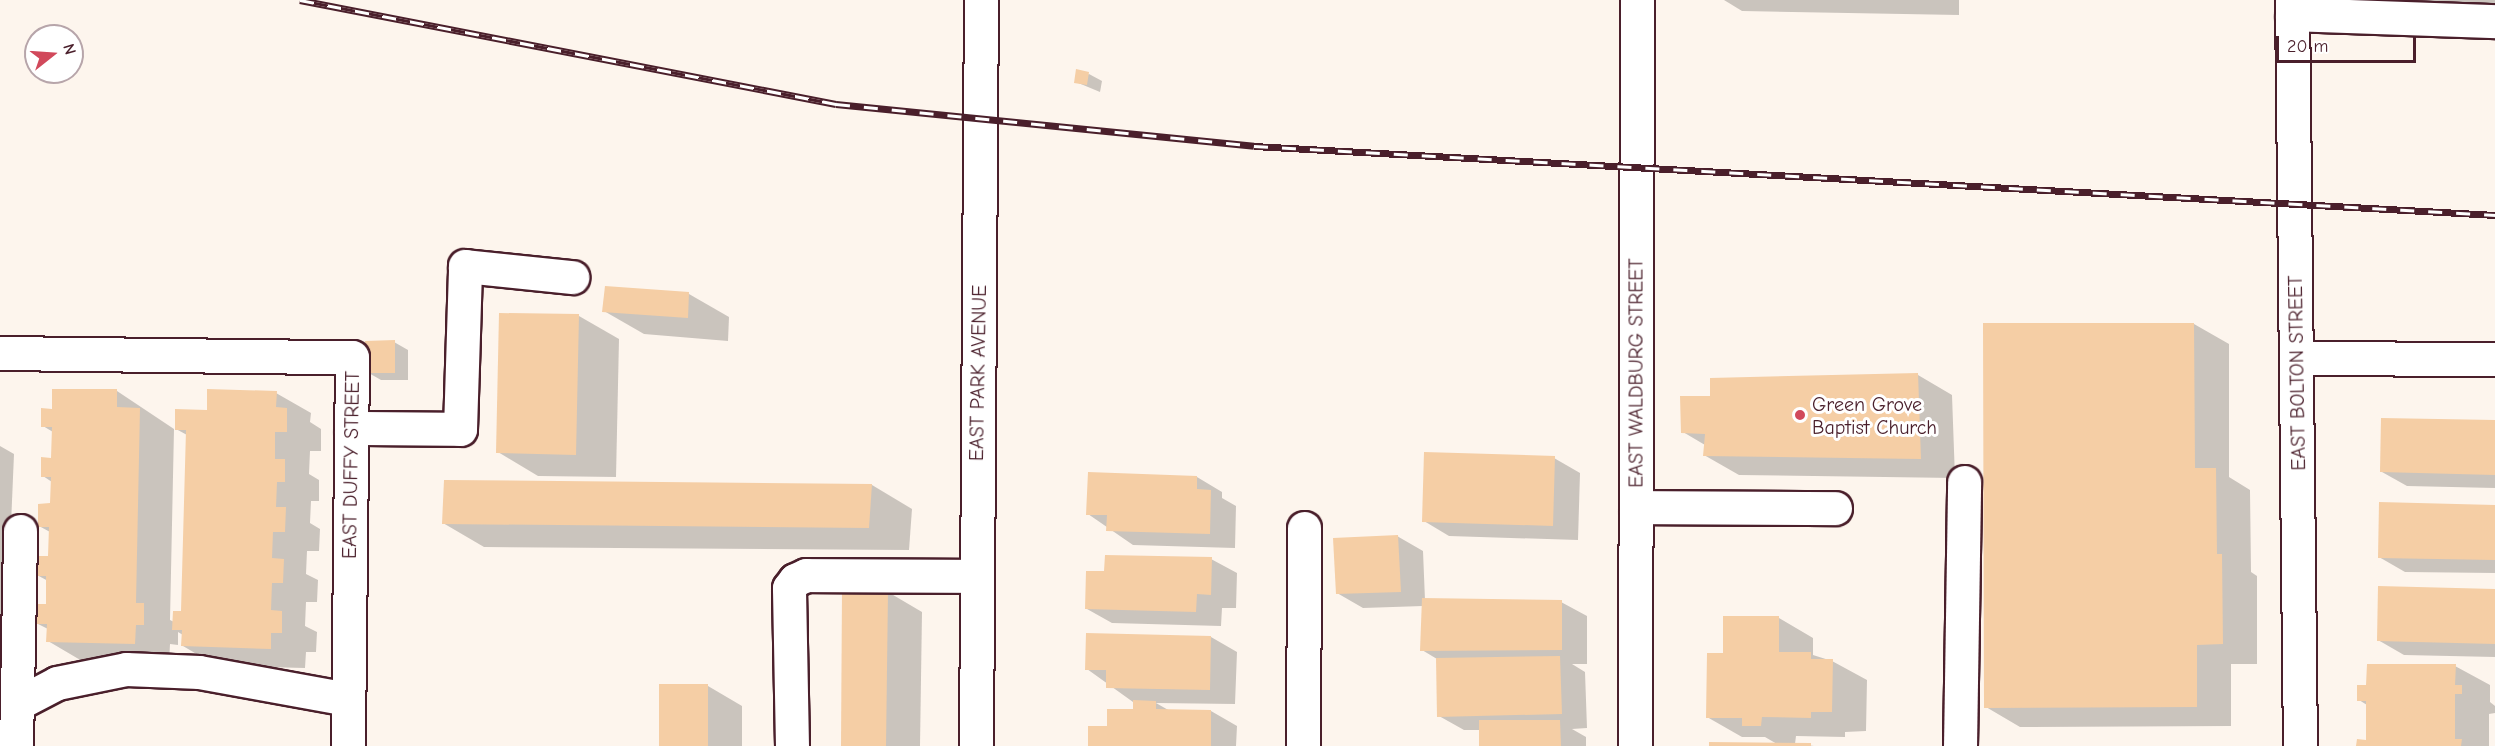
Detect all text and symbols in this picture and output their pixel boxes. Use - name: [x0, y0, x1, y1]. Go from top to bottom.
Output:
- north arrow: [24, 24, 84, 84]
- scale bar: [2279, 24, 2418, 62]
- text: 20 m: [2287, 36, 2328, 57]
- text: N: [59, 42, 79, 57]
- street label: EAST WALDBURG STREET: [1624, 258, 1648, 488]
- street label: EAST BOLTON STREET: [2283, 275, 2311, 471]
- street label: EAST PARK AVENUE: [964, 285, 992, 461]
- street label: EAST DUFFY STREET: [337, 371, 365, 559]
- place label: Green Grove Baptist Church: [1812, 392, 1937, 439]
- marker: Green Grove Baptist Church: [1793, 408, 1807, 422]

